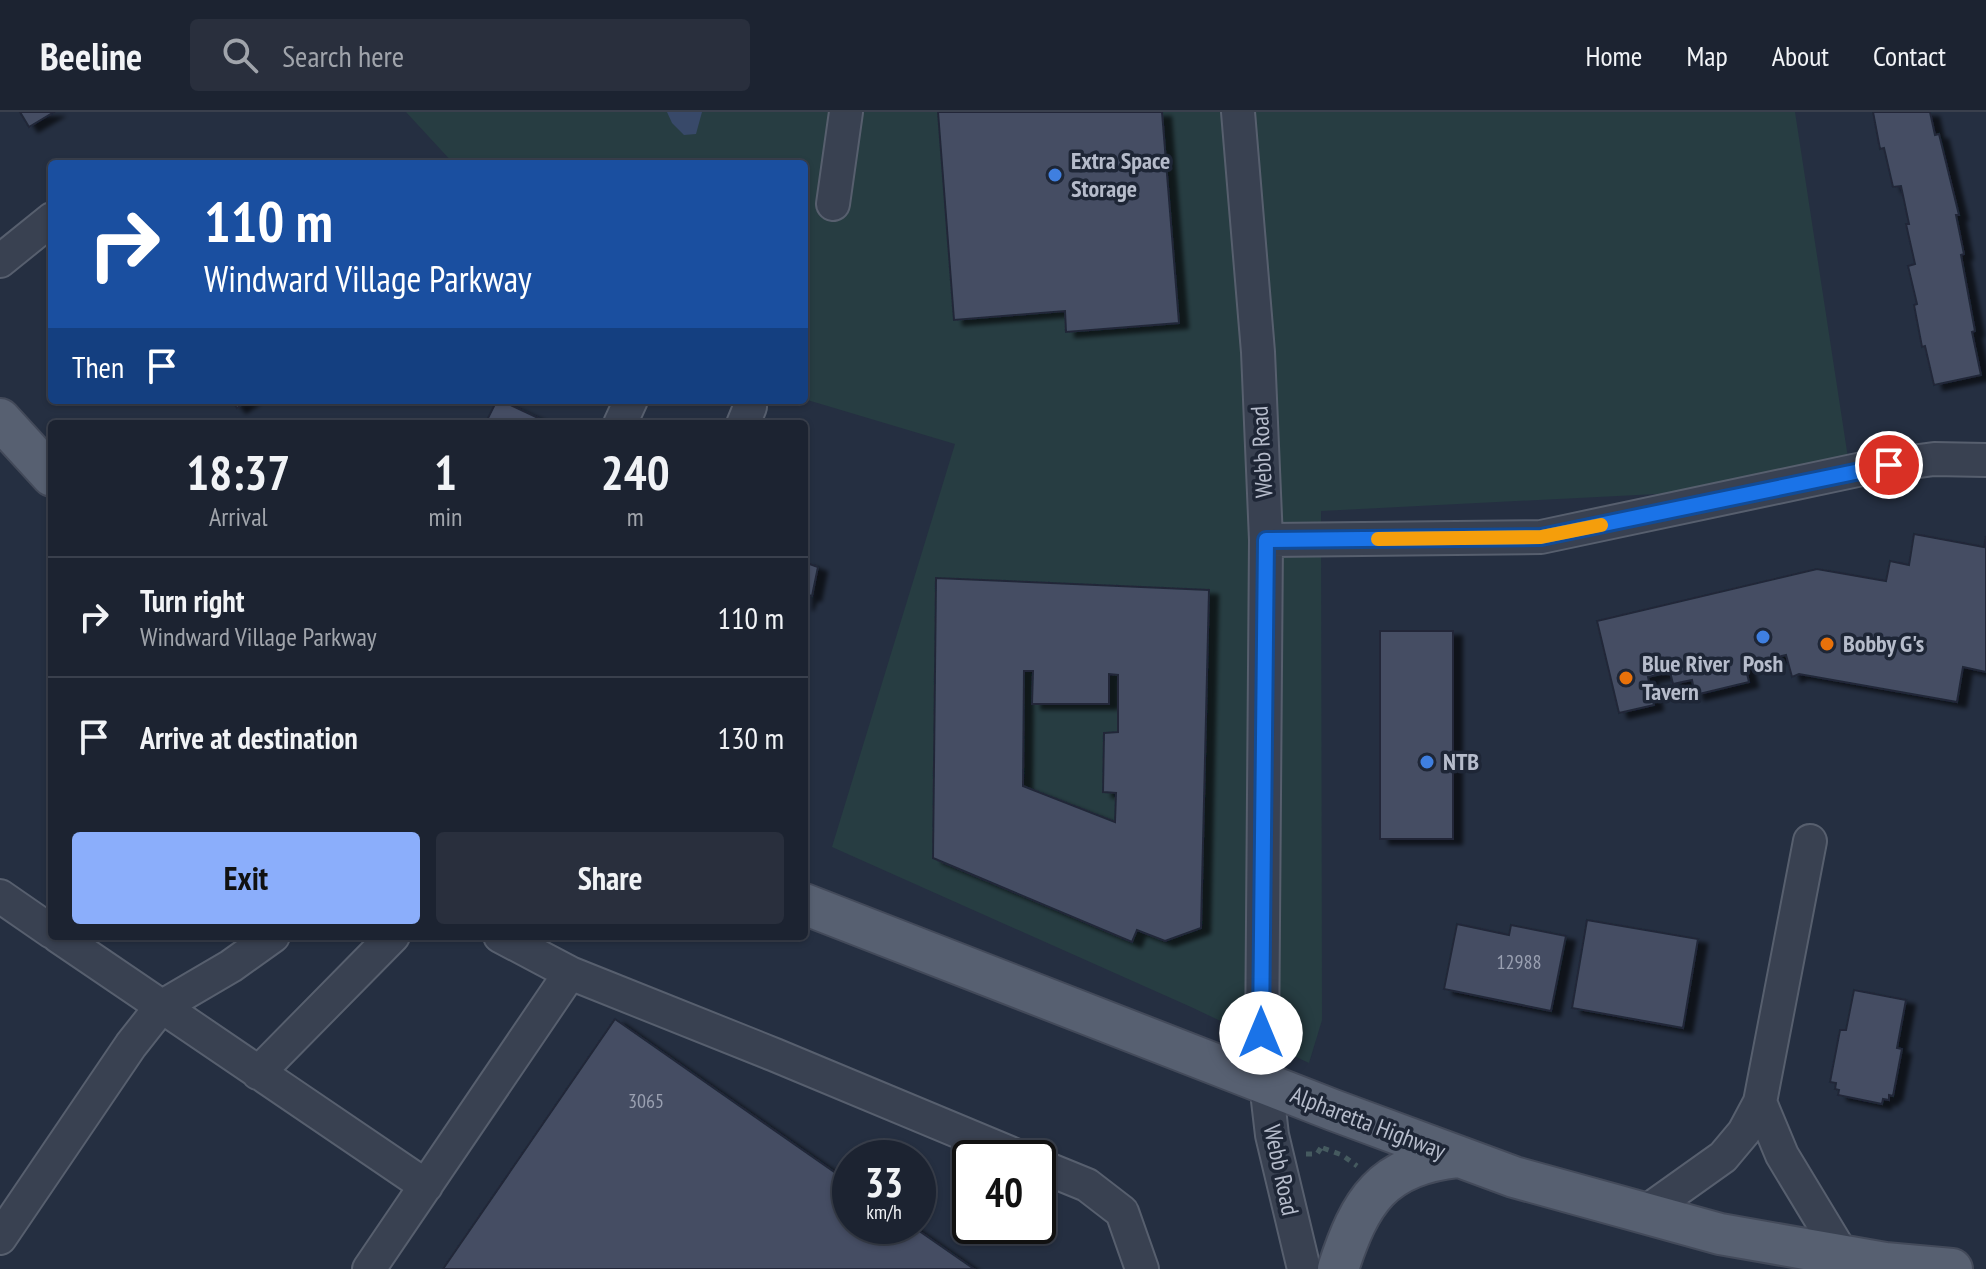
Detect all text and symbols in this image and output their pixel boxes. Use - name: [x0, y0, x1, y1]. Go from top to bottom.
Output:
- search box: [190, 19, 750, 91]
- text: Beeline: [40, 31, 142, 80]
- icon: search: [218, 33, 262, 77]
- text: Search here: [282, 36, 404, 75]
- text: Home: [1586, 37, 1642, 74]
- text: Map: [1686, 37, 1728, 74]
- text: About: [1772, 37, 1829, 74]
- text: Contact: [1873, 37, 1946, 74]
- place label: Extra Space Storage: [1071, 145, 1170, 204]
- marker: Extra Space Storage: [1046, 166, 1064, 184]
- text: 110 m: [204, 185, 333, 257]
- icon: right: [72, 192, 176, 296]
- text: Windward Village Parkway: [204, 255, 532, 302]
- icon: arrive: [140, 344, 184, 388]
- text: Then: [72, 347, 124, 386]
- street label: Webb Road: [1244, 405, 1279, 499]
- pin: [1855, 431, 1923, 499]
- text: 18:37: [186, 441, 290, 503]
- text: 1: [434, 441, 457, 503]
- text: 240: [601, 441, 670, 503]
- icon: arrive: [1867, 443, 1911, 487]
- text: Arrival: [209, 500, 268, 533]
- text: min: [428, 500, 462, 533]
- text: m: [627, 500, 644, 533]
- text: Turn right: [140, 581, 244, 620]
- icon: right: [72, 595, 116, 639]
- text: 110 m: [718, 598, 784, 637]
- text: Windward Village Parkway: [140, 620, 377, 653]
- marker: Posh: [1754, 628, 1772, 646]
- place label: Bobby G's: [1843, 628, 1924, 659]
- marker: Bobby G's: [1818, 635, 1836, 653]
- place label: Blue River Tavern: [1642, 648, 1731, 707]
- place label: Posh: [1743, 648, 1783, 679]
- marker: Blue River Tavern: [1617, 669, 1635, 687]
- icon: arrive: [72, 715, 116, 759]
- text: Arrive at destination: [140, 718, 358, 757]
- text: 130 m: [718, 718, 784, 757]
- place label: NTB: [1443, 746, 1479, 777]
- marker: NTB: [1418, 753, 1436, 771]
- button: Exit: [72, 832, 420, 924]
- button: Share: [436, 832, 784, 924]
- house number: 12988: [1497, 949, 1542, 975]
- position arrow: [1219, 991, 1303, 1075]
- street label: Alpharetta Highway: [1286, 1079, 1450, 1166]
- house number: 3065: [628, 1088, 664, 1114]
- street label: Webb Road: [1257, 1122, 1306, 1218]
- speed limit sign: 40: [952, 1140, 1056, 1244]
- text: 33: [865, 1156, 903, 1208]
- text: km/h: [866, 1199, 902, 1225]

